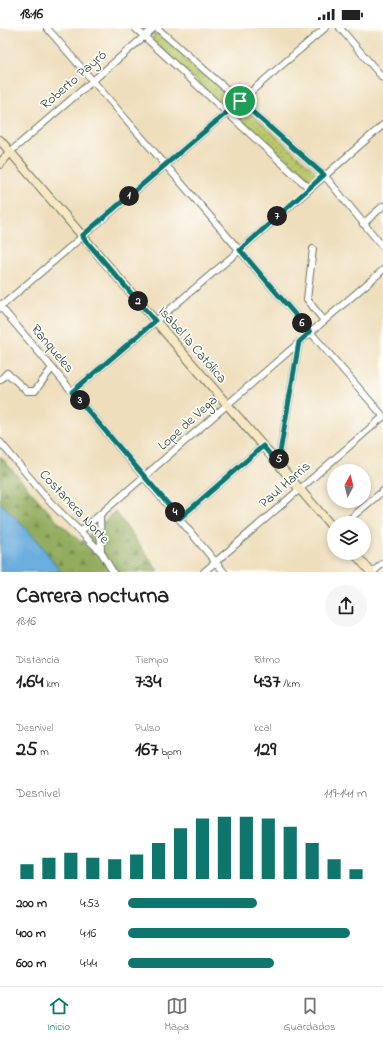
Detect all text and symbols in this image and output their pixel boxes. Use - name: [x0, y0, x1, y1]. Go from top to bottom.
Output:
- text: 18:16: [20, 3, 43, 25]
- street label: Roberto Payró: [36, 45, 113, 116]
- pin: [223, 84, 257, 118]
- icon: arrive: [229, 90, 251, 112]
- pin: 1: [119, 186, 139, 206]
- text: 1: [127, 188, 131, 204]
- pin: 7: [267, 206, 287, 226]
- text: 7: [275, 208, 279, 224]
- pin: 2: [128, 291, 148, 311]
- text: 2: [135, 293, 141, 309]
- street label: Isabel la Católica: [152, 302, 232, 388]
- pin: 6: [292, 313, 312, 333]
- text: 6: [300, 315, 304, 331]
- street label: Ranqueles: [25, 320, 79, 378]
- pin: 3: [70, 390, 90, 410]
- street label: Lope de Vega: [153, 390, 223, 456]
- text: 3: [78, 392, 82, 408]
- pin: 5: [269, 449, 289, 469]
- text: 5: [276, 451, 282, 467]
- street label: Paul Harris: [254, 457, 316, 513]
- north arrow: [327, 464, 371, 508]
- map controls: [327, 464, 371, 560]
- street label: Costanera Norte: [34, 465, 115, 549]
- pin: 4: [165, 502, 185, 522]
- text: 4: [173, 504, 177, 520]
- button: layers: [327, 516, 371, 560]
- text: Carrera nocturna: [16, 581, 169, 613]
- button: share: [325, 585, 367, 627]
- text: 18:16: [16, 612, 36, 631]
- text: Distancia: [16, 652, 60, 668]
- text: Tiempo: [135, 652, 168, 668]
- text: Ritmo: [254, 652, 280, 668]
- text: 1.64: [16, 668, 43, 697]
- text: 7:34: [135, 668, 161, 697]
- text: 4:37: [254, 668, 280, 697]
- text: km: [43, 676, 60, 692]
- text: /km: [280, 676, 300, 692]
- text: Desnivel: [16, 720, 53, 736]
- text: Pulso: [135, 720, 160, 736]
- text: kcal: [254, 720, 272, 736]
- text: 25: [16, 736, 37, 765]
- text: 167: [135, 736, 158, 765]
- text: 129: [254, 736, 276, 765]
- text: m: [37, 744, 49, 760]
- text: bpm: [158, 744, 181, 760]
- text: Desnivel: [16, 784, 60, 803]
- text: 119–141 m: [324, 784, 367, 803]
- text: 200 m: [16, 894, 47, 913]
- text: 4:53: [80, 894, 99, 913]
- text: 400 m: [16, 924, 46, 943]
- text: 4:16: [80, 924, 96, 943]
- text: 600 m: [16, 954, 46, 973]
- text: 4:44: [80, 954, 97, 973]
- tab: Inicio: [47, 995, 70, 1035]
- tab: Mapa: [164, 995, 189, 1035]
- tab: Guardados: [284, 995, 336, 1035]

